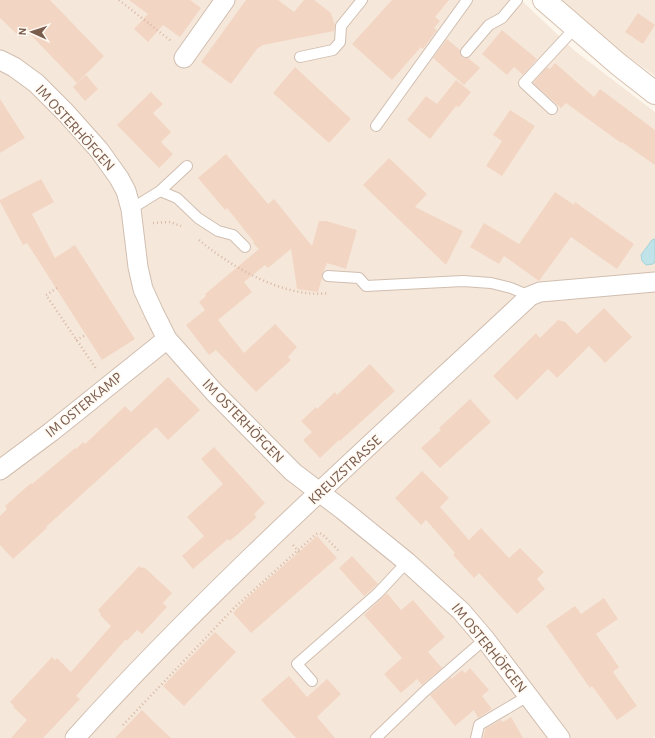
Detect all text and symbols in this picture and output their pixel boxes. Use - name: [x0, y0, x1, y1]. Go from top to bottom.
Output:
- north arrow: [12, 12, 52, 52]
- text: N: [17, 27, 28, 36]
- street label: IM OSTERHÖFGEN: [33, 81, 119, 174]
- street label: IM OSTERKAMP: [43, 369, 125, 440]
- street label: IM OSTERHÖFGEN: [199, 375, 288, 466]
- street label: KREUZSTRASSE: [306, 433, 384, 507]
- street label: IM OSTERHÖFGEN: [449, 599, 531, 696]

